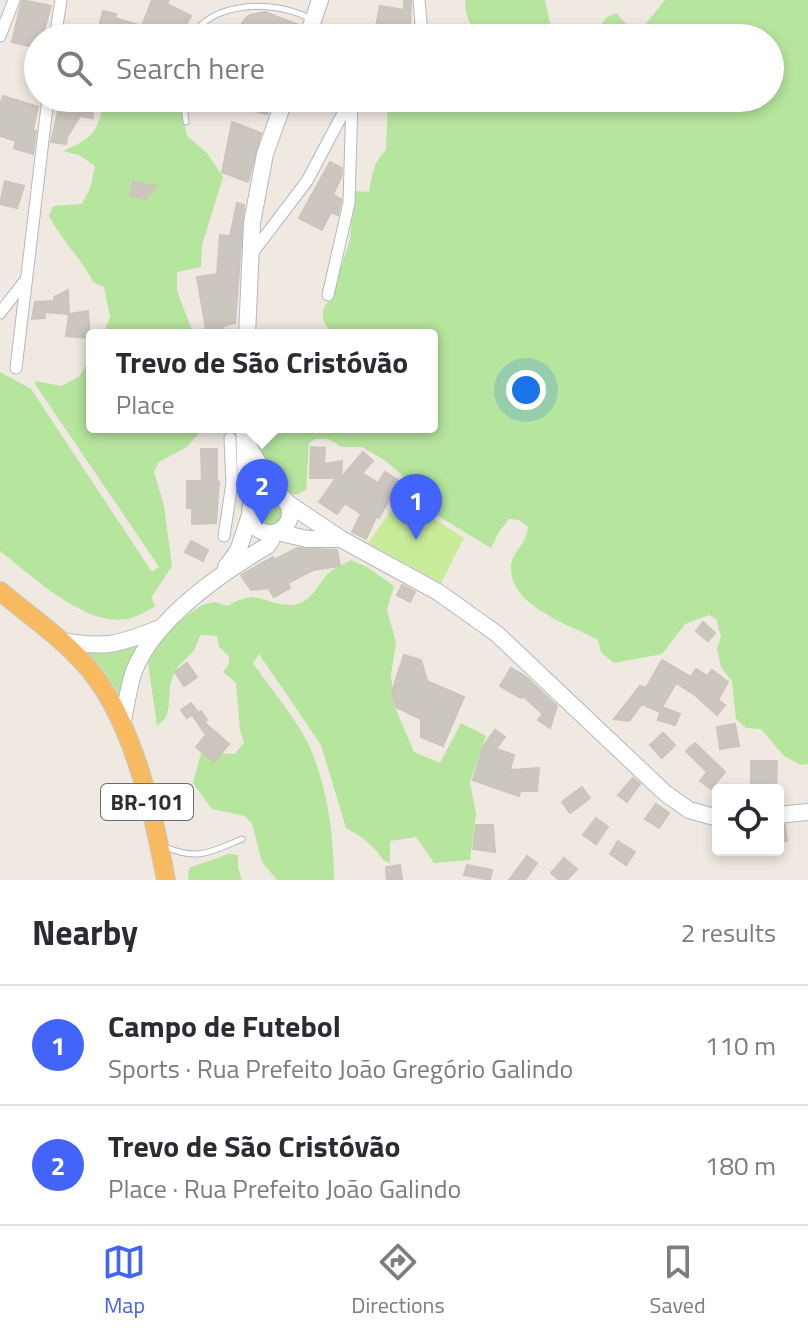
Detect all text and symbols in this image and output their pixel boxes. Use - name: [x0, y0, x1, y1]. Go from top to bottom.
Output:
- search box: [24, 24, 784, 112]
- text: Search here: [116, 45, 265, 91]
- icon: search: [52, 46, 96, 90]
- popup: [86, 329, 438, 433]
- text: Trevo de São Cristóvão: [116, 339, 408, 385]
- your location: [506, 370, 546, 410]
- text: Place: [116, 385, 175, 424]
- pin: 2: [236, 459, 288, 525]
- pin: 1: [390, 474, 442, 540]
- road number: BR-101: [101, 784, 193, 820]
- map controls: [712, 784, 784, 856]
- button: locate: [712, 784, 784, 856]
- text: Nearby: [32, 906, 138, 958]
- text: 2 results: [681, 913, 776, 952]
- text: Campo de Futebol: [108, 1003, 341, 1049]
- text: 1: [51, 1026, 65, 1065]
- text: 110 m: [705, 1026, 776, 1065]
- text: Sports · Rua Prefeito João Gregório Galindo: [108, 1049, 573, 1088]
- text: Trevo de São Cristóvão: [108, 1123, 400, 1169]
- text: 2: [51, 1146, 65, 1185]
- text: 180 m: [705, 1146, 776, 1185]
- text: Place · Rua Prefeito João Galindo: [108, 1169, 461, 1208]
- tab: Map: [102, 1240, 146, 1322]
- tab: Directions: [351, 1240, 445, 1322]
- tab: Saved: [650, 1240, 706, 1322]

